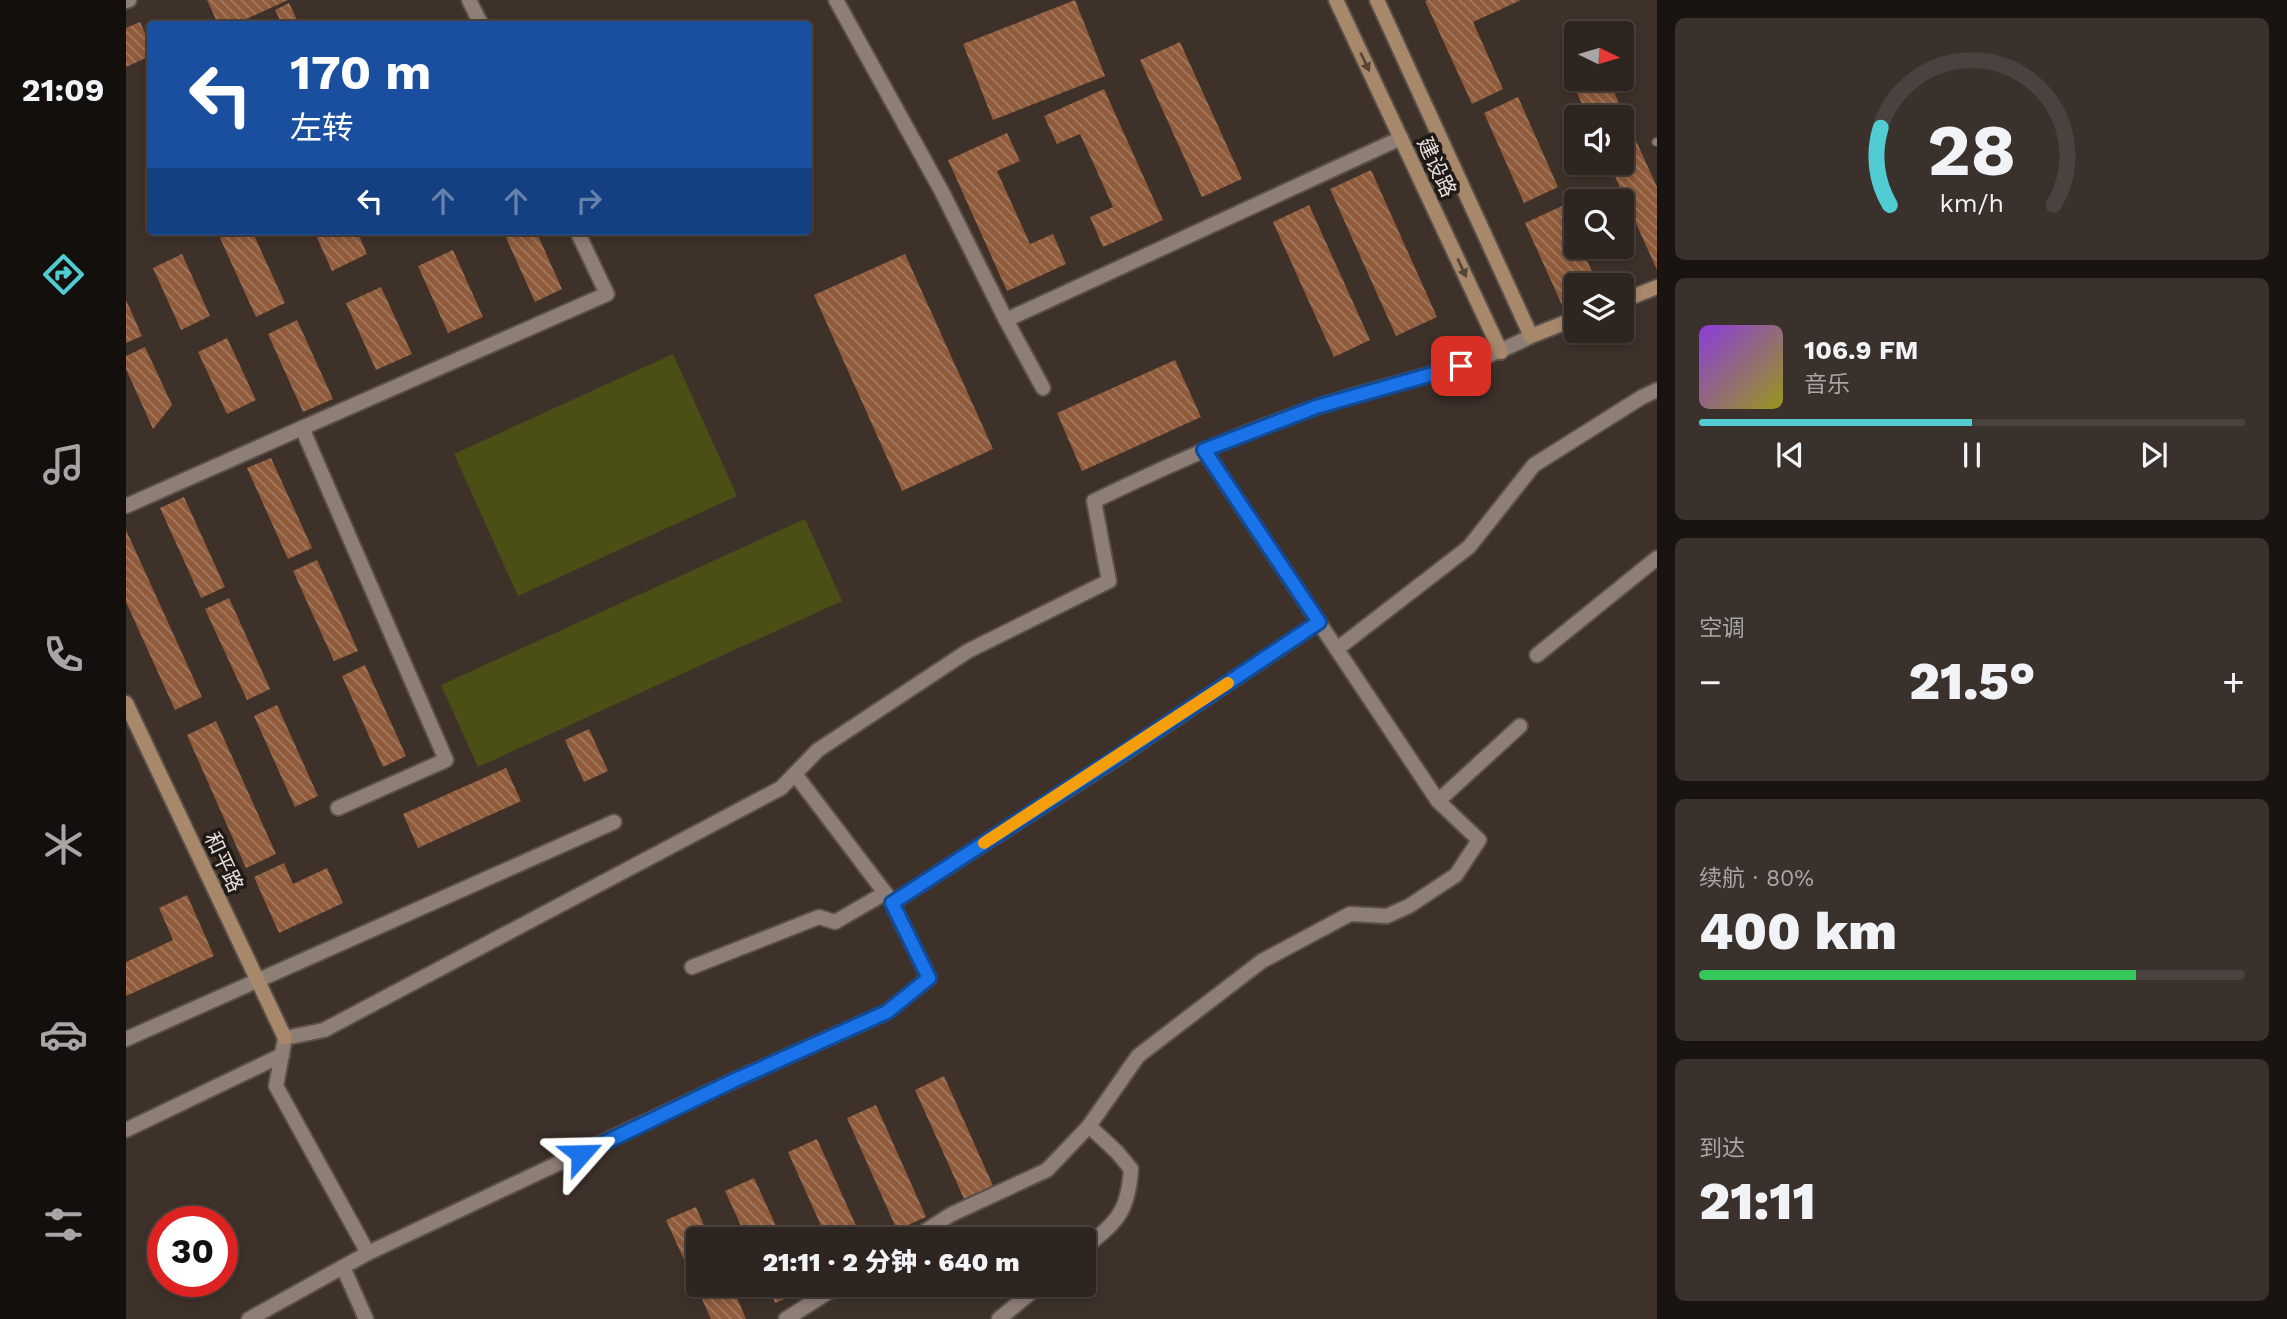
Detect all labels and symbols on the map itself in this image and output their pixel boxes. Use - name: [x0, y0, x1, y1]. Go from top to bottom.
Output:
- north arrow: [1564, 21, 1634, 91]
- one-way arrow: [1359, 52, 1371, 72]
- street label: 建设路: [1412, 133, 1462, 201]
- one-way arrow: [1456, 258, 1467, 278]
- pin: [1431, 336, 1491, 396]
- street label: 和平路: [199, 828, 249, 896]
- position arrow: [544, 1117, 618, 1191]
- speed limit sign: 30: [147, 1206, 238, 1297]

